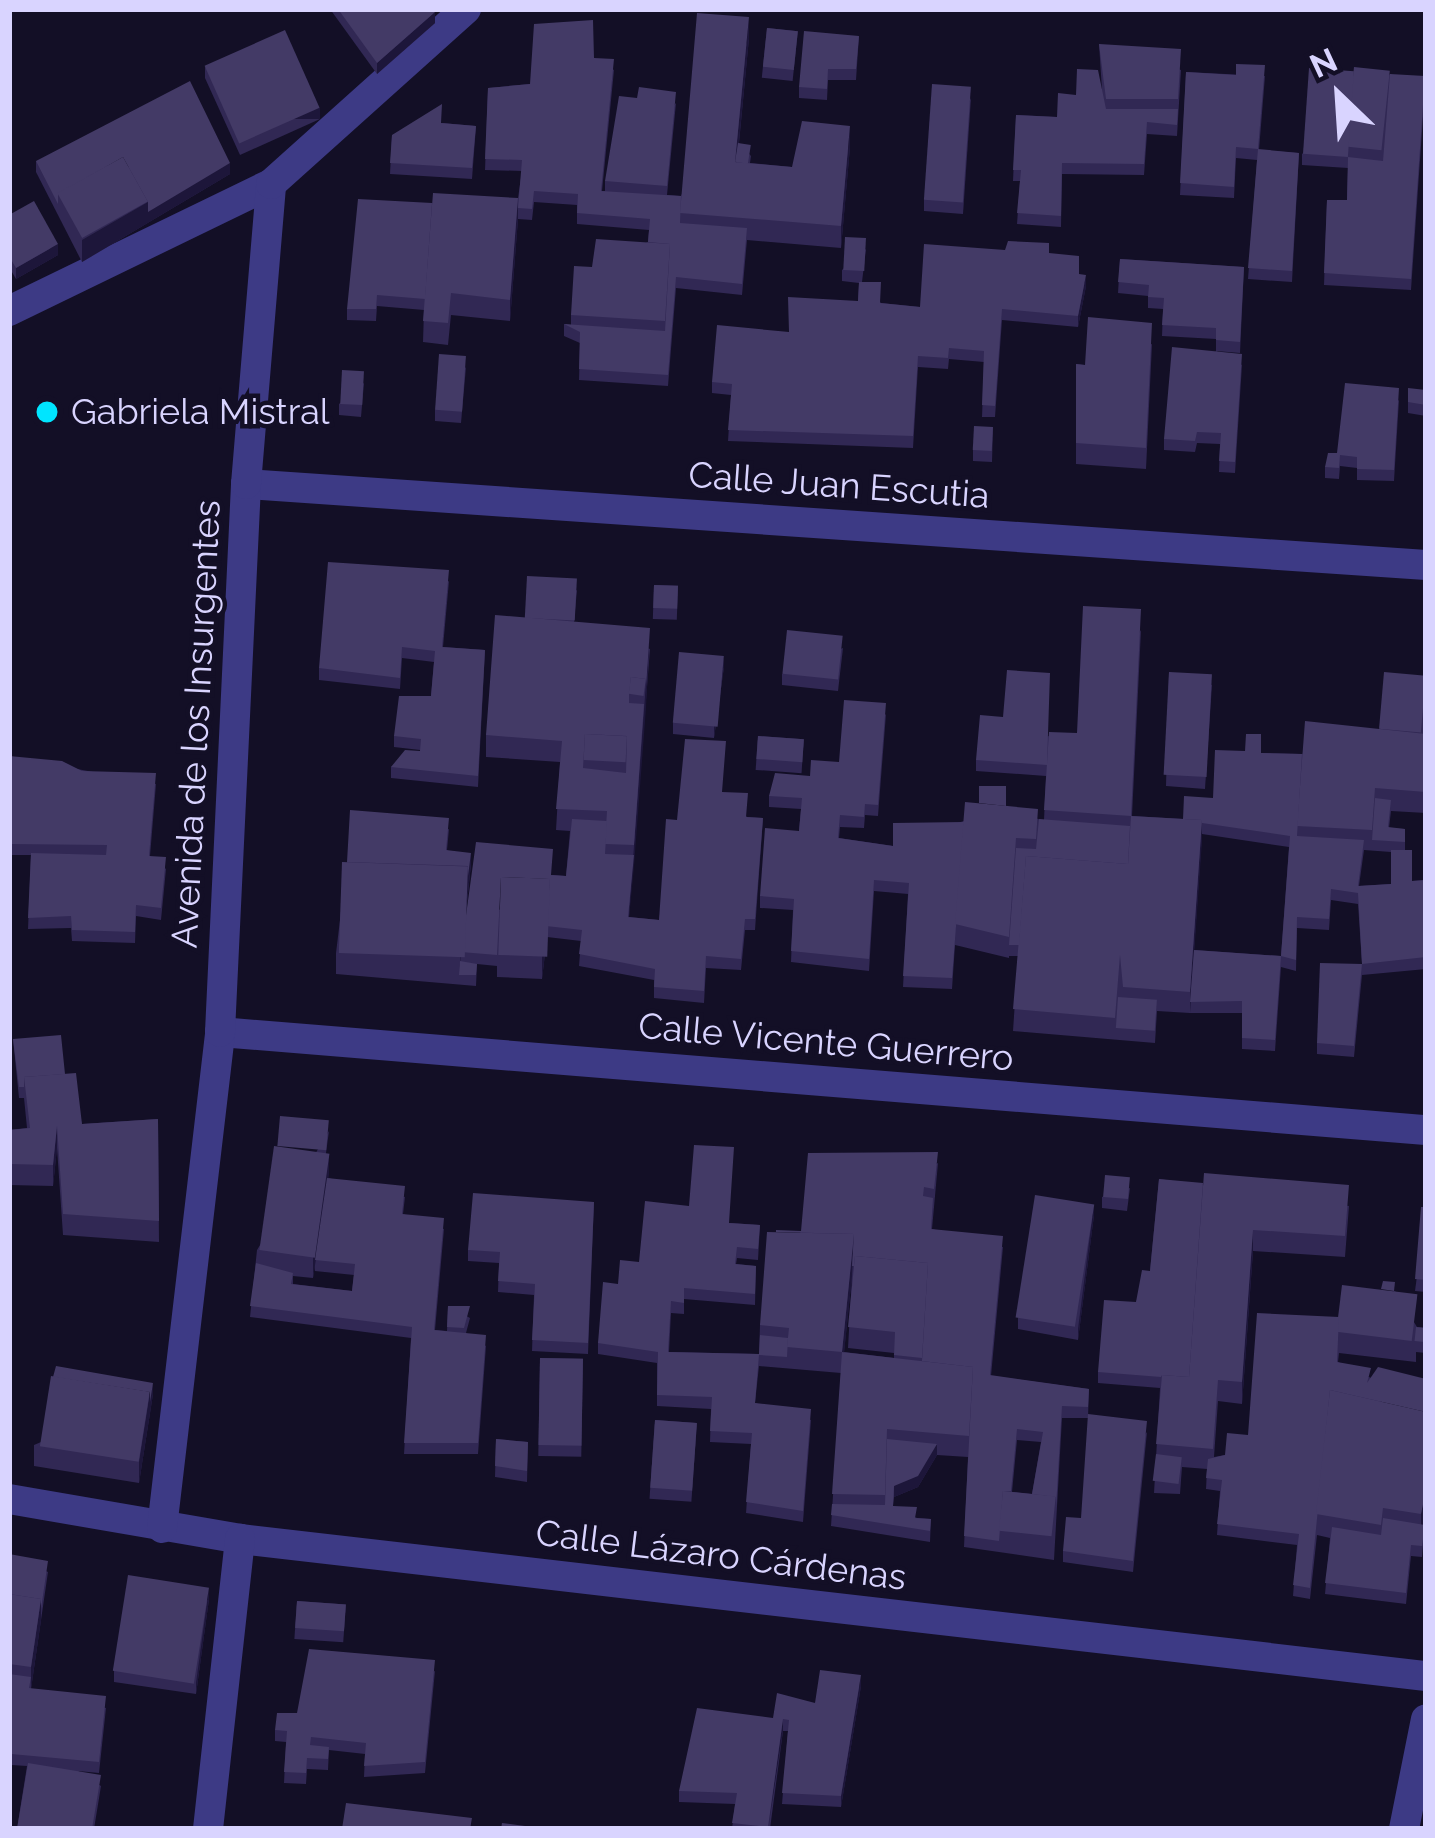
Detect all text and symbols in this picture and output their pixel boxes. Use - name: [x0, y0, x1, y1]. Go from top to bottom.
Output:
- north arrow: [1279, 36, 1399, 156]
- text: N: [1304, 40, 1343, 86]
- place label: Gabriela Mistral: [71, 390, 330, 434]
- marker: Gabriela Mistral: [34, 399, 60, 425]
- street label: Calle Juan Escutia: [687, 453, 991, 517]
- street label: Avenida de los Insurgentes: [163, 499, 229, 949]
- street label: Calle Vicente Guerrero: [636, 1004, 1016, 1080]
- street label: Calle Lázaro Cárdenas: [533, 1511, 909, 1599]

